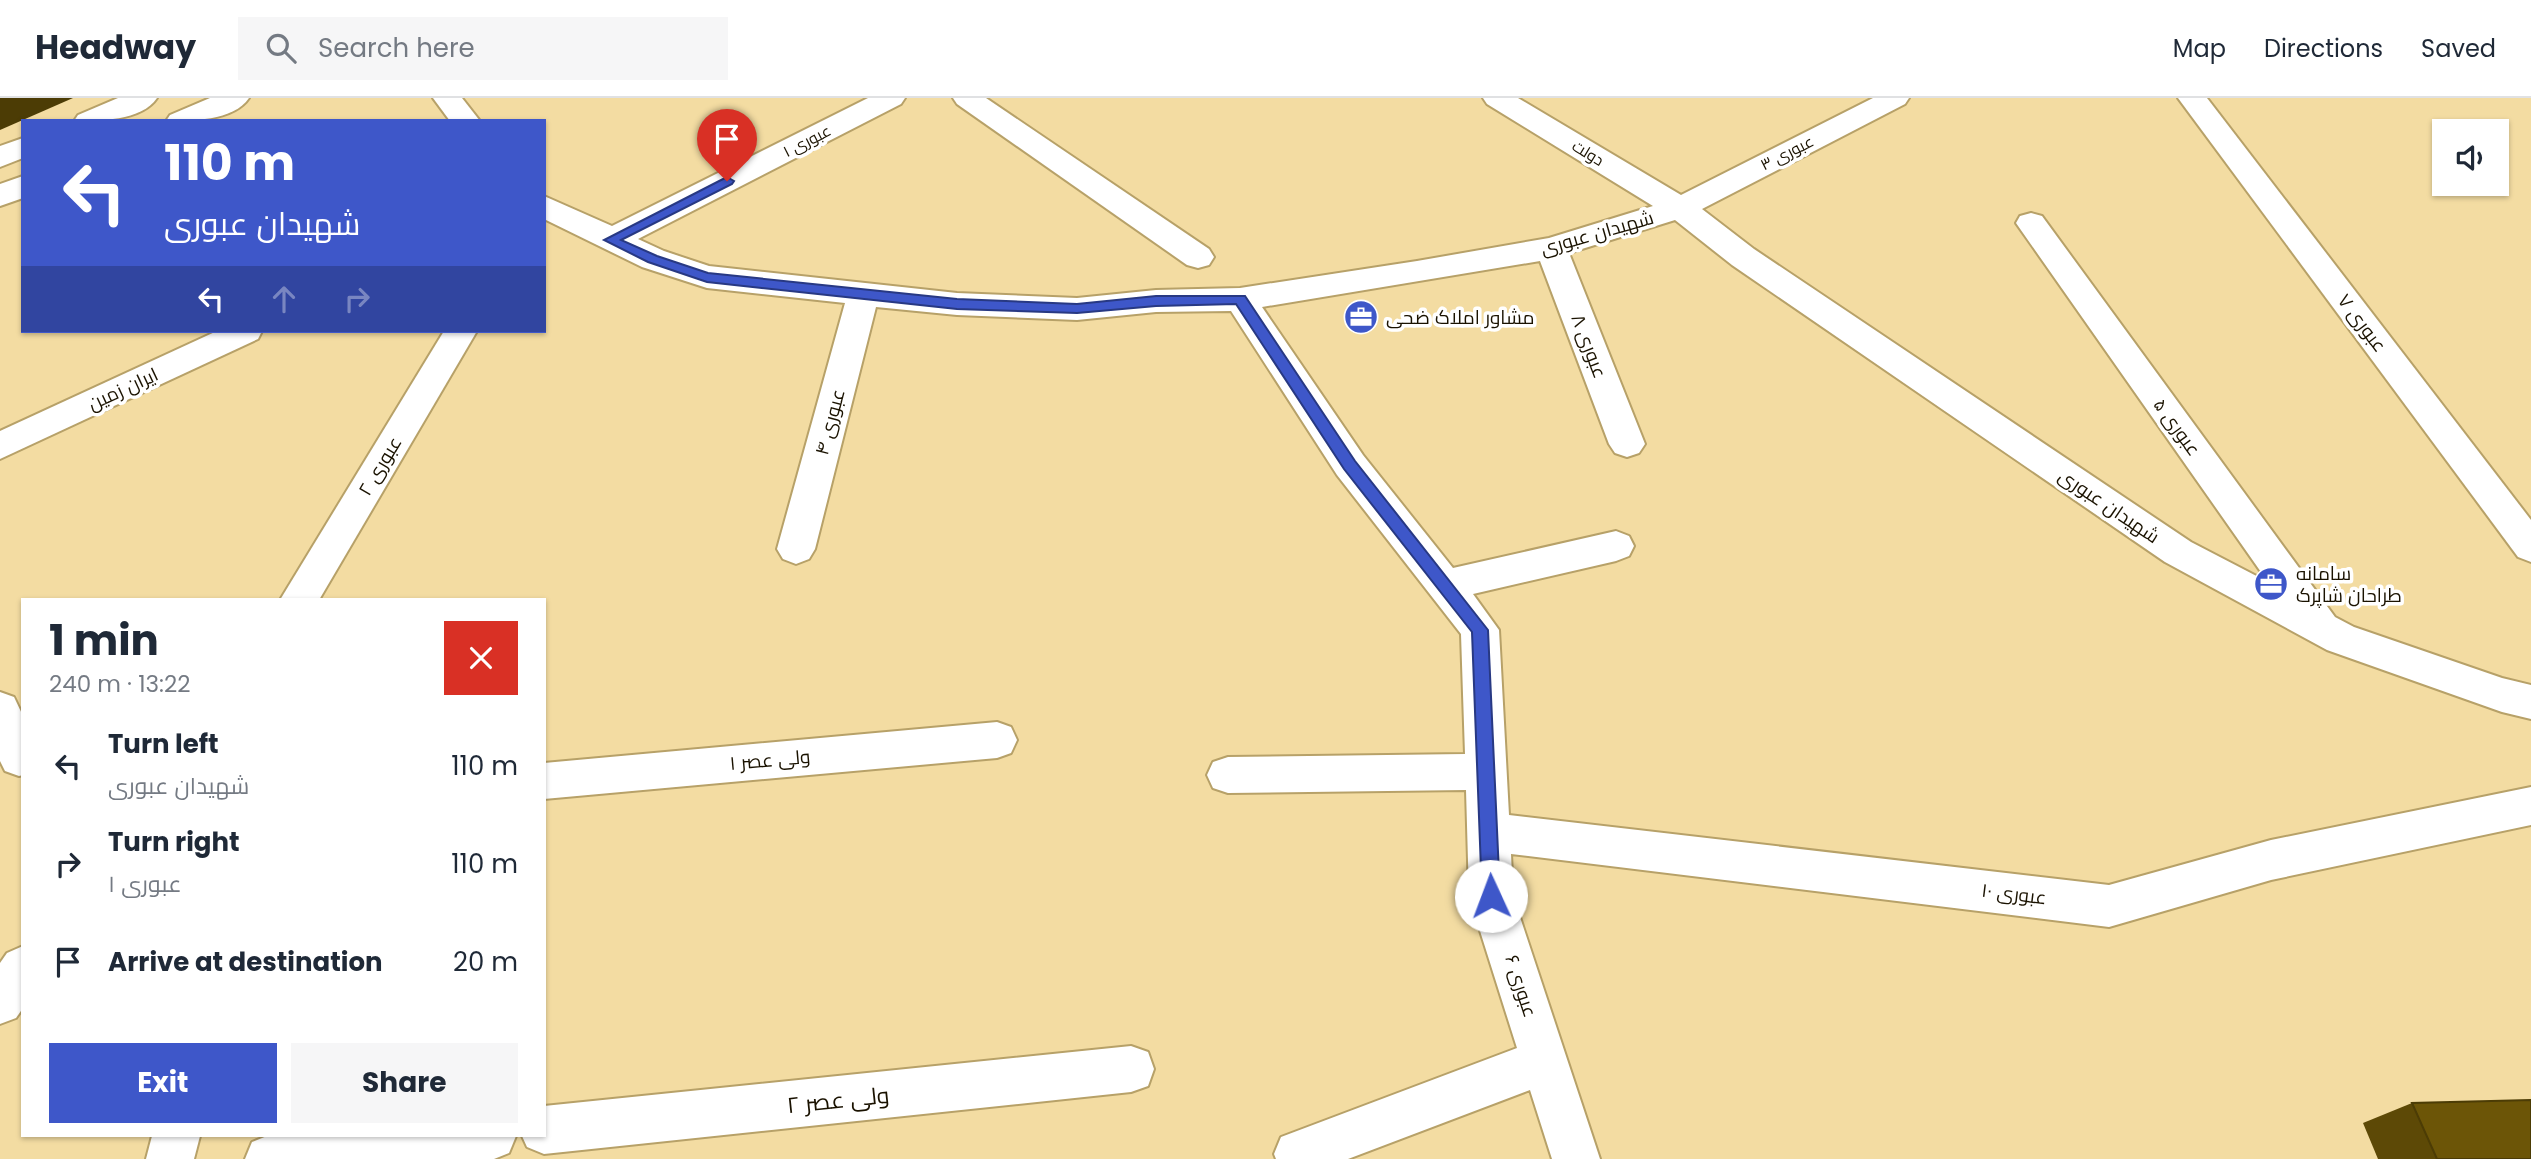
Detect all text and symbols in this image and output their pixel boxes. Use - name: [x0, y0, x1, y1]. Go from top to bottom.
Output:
- search box: [238, 17, 728, 80]
- text: Headway: [35, 24, 196, 71]
- icon: search: [262, 29, 300, 67]
- text: Search here: [318, 30, 475, 66]
- text: Map: [2173, 32, 2226, 65]
- text: Directions: [2264, 32, 2383, 65]
- text: Saved: [2421, 32, 2496, 65]
- pin: [697, 109, 757, 181]
- street label: عبوری ۱: [779, 119, 835, 163]
- map controls: [2432, 119, 2509, 196]
- button: sound: [2432, 119, 2509, 196]
- icon: arrive: [708, 120, 746, 158]
- text: 110 m: [164, 129, 295, 197]
- street label: عبوری ۳: [1756, 130, 1818, 176]
- street label: دولت: [1568, 134, 1608, 172]
- icon: left: [49, 147, 140, 238]
- text: شهیدان عبوری: [164, 201, 361, 246]
- street label: شهیدان عبوری: [1537, 204, 1657, 262]
- icon: left: [192, 280, 230, 318]
- icon: ahead: [265, 280, 303, 318]
- icon: right: [338, 280, 376, 318]
- street label: عبوری ۷: [2331, 288, 2393, 358]
- office icon: مشاور املاک ضحی: [1342, 298, 1380, 336]
- place label: مشاور املاک ضحی: [1386, 304, 1534, 331]
- street label: عبوری ۸: [1564, 310, 1614, 382]
- street label: ایران زمین: [83, 361, 163, 417]
- street label: عبوری ۴: [808, 386, 852, 458]
- street label: عبوری ۵: [2147, 393, 2207, 461]
- street label: عبوری ۲: [352, 431, 408, 501]
- street label: شهیدان عبوری: [2053, 462, 2165, 550]
- place label: سامانه طراحان شاپرک: [2296, 560, 2402, 609]
- office icon: سامانه طراحان شاپرک: [2252, 565, 2290, 603]
- text: 1 min: [49, 611, 159, 670]
- button: close: [444, 621, 518, 695]
- text: 240 m · 13:22: [49, 668, 190, 700]
- text: Turn left: [108, 726, 219, 762]
- street label: ولی عصر ۱: [729, 743, 811, 777]
- icon: left: [49, 747, 87, 785]
- text: 110 m: [451, 748, 518, 784]
- text: شهیدان عبوری: [108, 770, 249, 802]
- text: Turn right: [108, 824, 240, 860]
- icon: right: [49, 845, 87, 883]
- text: 110 m: [451, 846, 518, 882]
- position arrow: [1454, 859, 1528, 933]
- text: عبوری ۱: [108, 868, 182, 900]
- street label: عبوری ۱۰: [1980, 877, 2048, 911]
- icon: arrive: [49, 943, 87, 981]
- text: Arrive at destination: [108, 944, 383, 980]
- text: 20 m: [453, 944, 518, 980]
- street label: عبوری ۶: [1498, 951, 1544, 1021]
- button: Exit: [49, 1043, 277, 1123]
- button: Share: [291, 1043, 518, 1123]
- street label: ولی عصر ۲: [785, 1079, 891, 1121]

